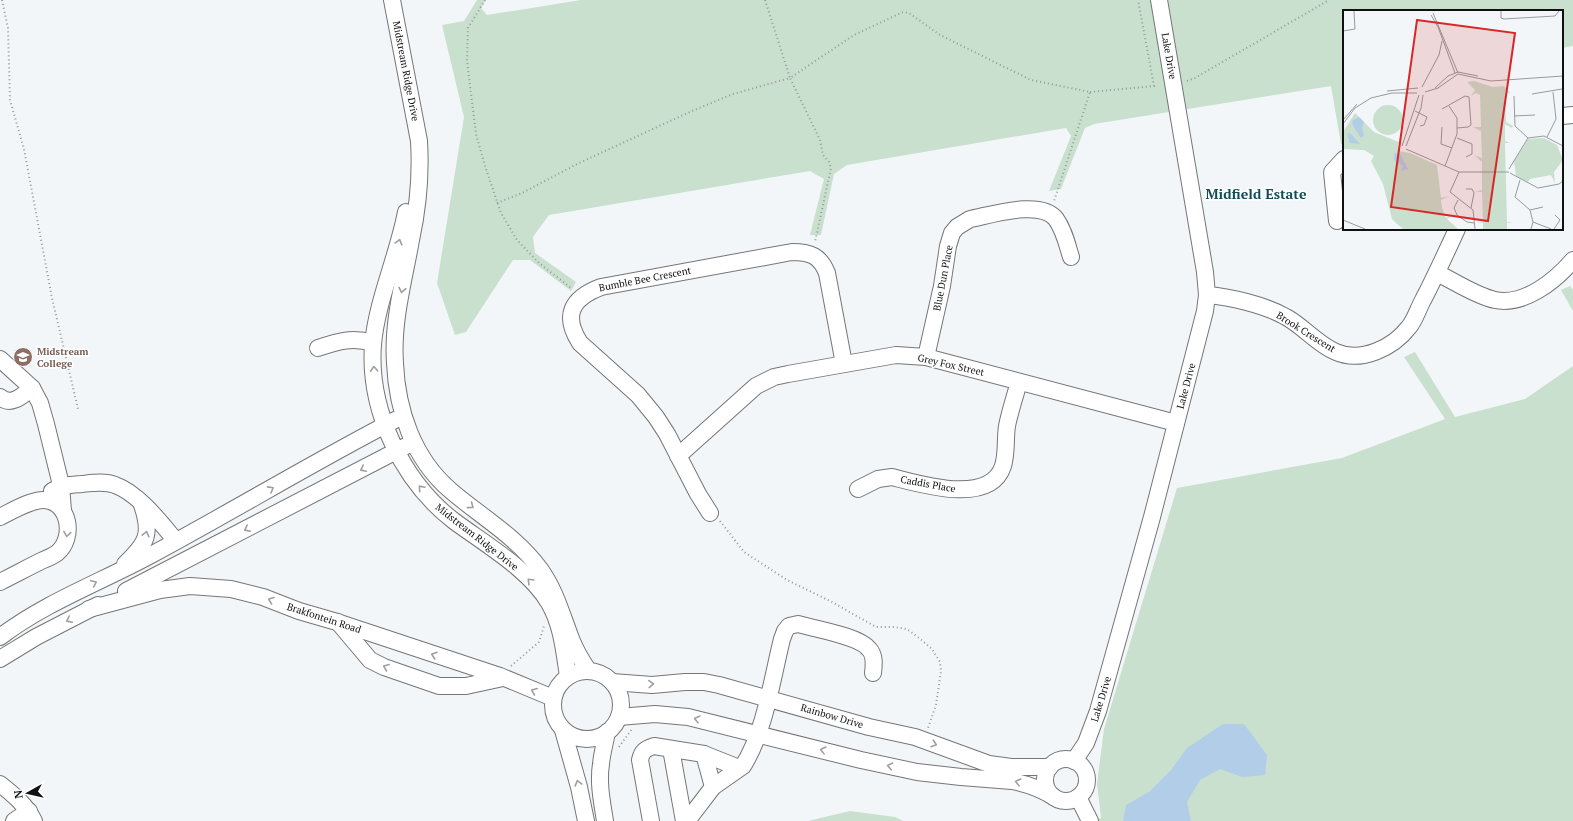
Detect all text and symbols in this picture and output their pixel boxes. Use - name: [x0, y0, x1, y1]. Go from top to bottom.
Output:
- inset map: [1343, 10, 1563, 230]
- street label: Midstream Ridge Drive: [390, 20, 422, 122]
- street label: Lake Drive: [1159, 32, 1179, 80]
- district label: Midfield Estate: [1206, 184, 1307, 203]
- one-way arrow: [394, 239, 403, 246]
- street label: Blue Dun Place: [930, 244, 956, 312]
- street label: Bumble Bee Crescent: [598, 264, 693, 294]
- one-way arrow: [398, 287, 406, 294]
- street label: Brook Crescent: [1274, 309, 1338, 356]
- place label: Midstream College: [37, 345, 89, 370]
- school or university icon: Midstream College: [12, 346, 34, 368]
- street label: Grey Fox Street: [916, 351, 986, 379]
- street label: Lake Drive: [1174, 362, 1198, 410]
- one-way arrow: [370, 366, 378, 372]
- one-way arrow: [359, 464, 367, 472]
- street label: Caddis Place: [899, 473, 957, 495]
- one-way arrow: [418, 485, 425, 493]
- one-way arrow: [267, 487, 274, 494]
- street label: Midstream Ridge Drive: [433, 501, 521, 573]
- one-way arrow: [466, 502, 473, 509]
- one-way arrow: [244, 524, 251, 531]
- one-way arrow: [141, 530, 150, 537]
- one-way arrow: [63, 531, 72, 537]
- one-way arrow: [527, 578, 535, 586]
- one-way arrow: [90, 580, 98, 588]
- one-way arrow: [268, 597, 275, 605]
- street label: Brakfontein Road: [285, 600, 363, 636]
- one-way arrow: [66, 615, 73, 622]
- one-way arrow: [431, 651, 438, 660]
- one-way arrow: [382, 664, 389, 672]
- street label: Lake Drive: [1088, 675, 1114, 723]
- one-way arrow: [648, 680, 654, 689]
- one-way arrow: [531, 687, 538, 695]
- street label: Rainbow Drive: [799, 701, 865, 731]
- one-way arrow: [694, 715, 701, 724]
- one-way arrow: [931, 739, 938, 748]
- one-way arrow: [820, 747, 826, 755]
- one-way arrow: [887, 763, 893, 771]
- north arrow: [8, 773, 48, 813]
- one-way arrow: [1015, 778, 1022, 787]
- one-way arrow: [574, 780, 583, 787]
- text: N: [10, 789, 26, 799]

